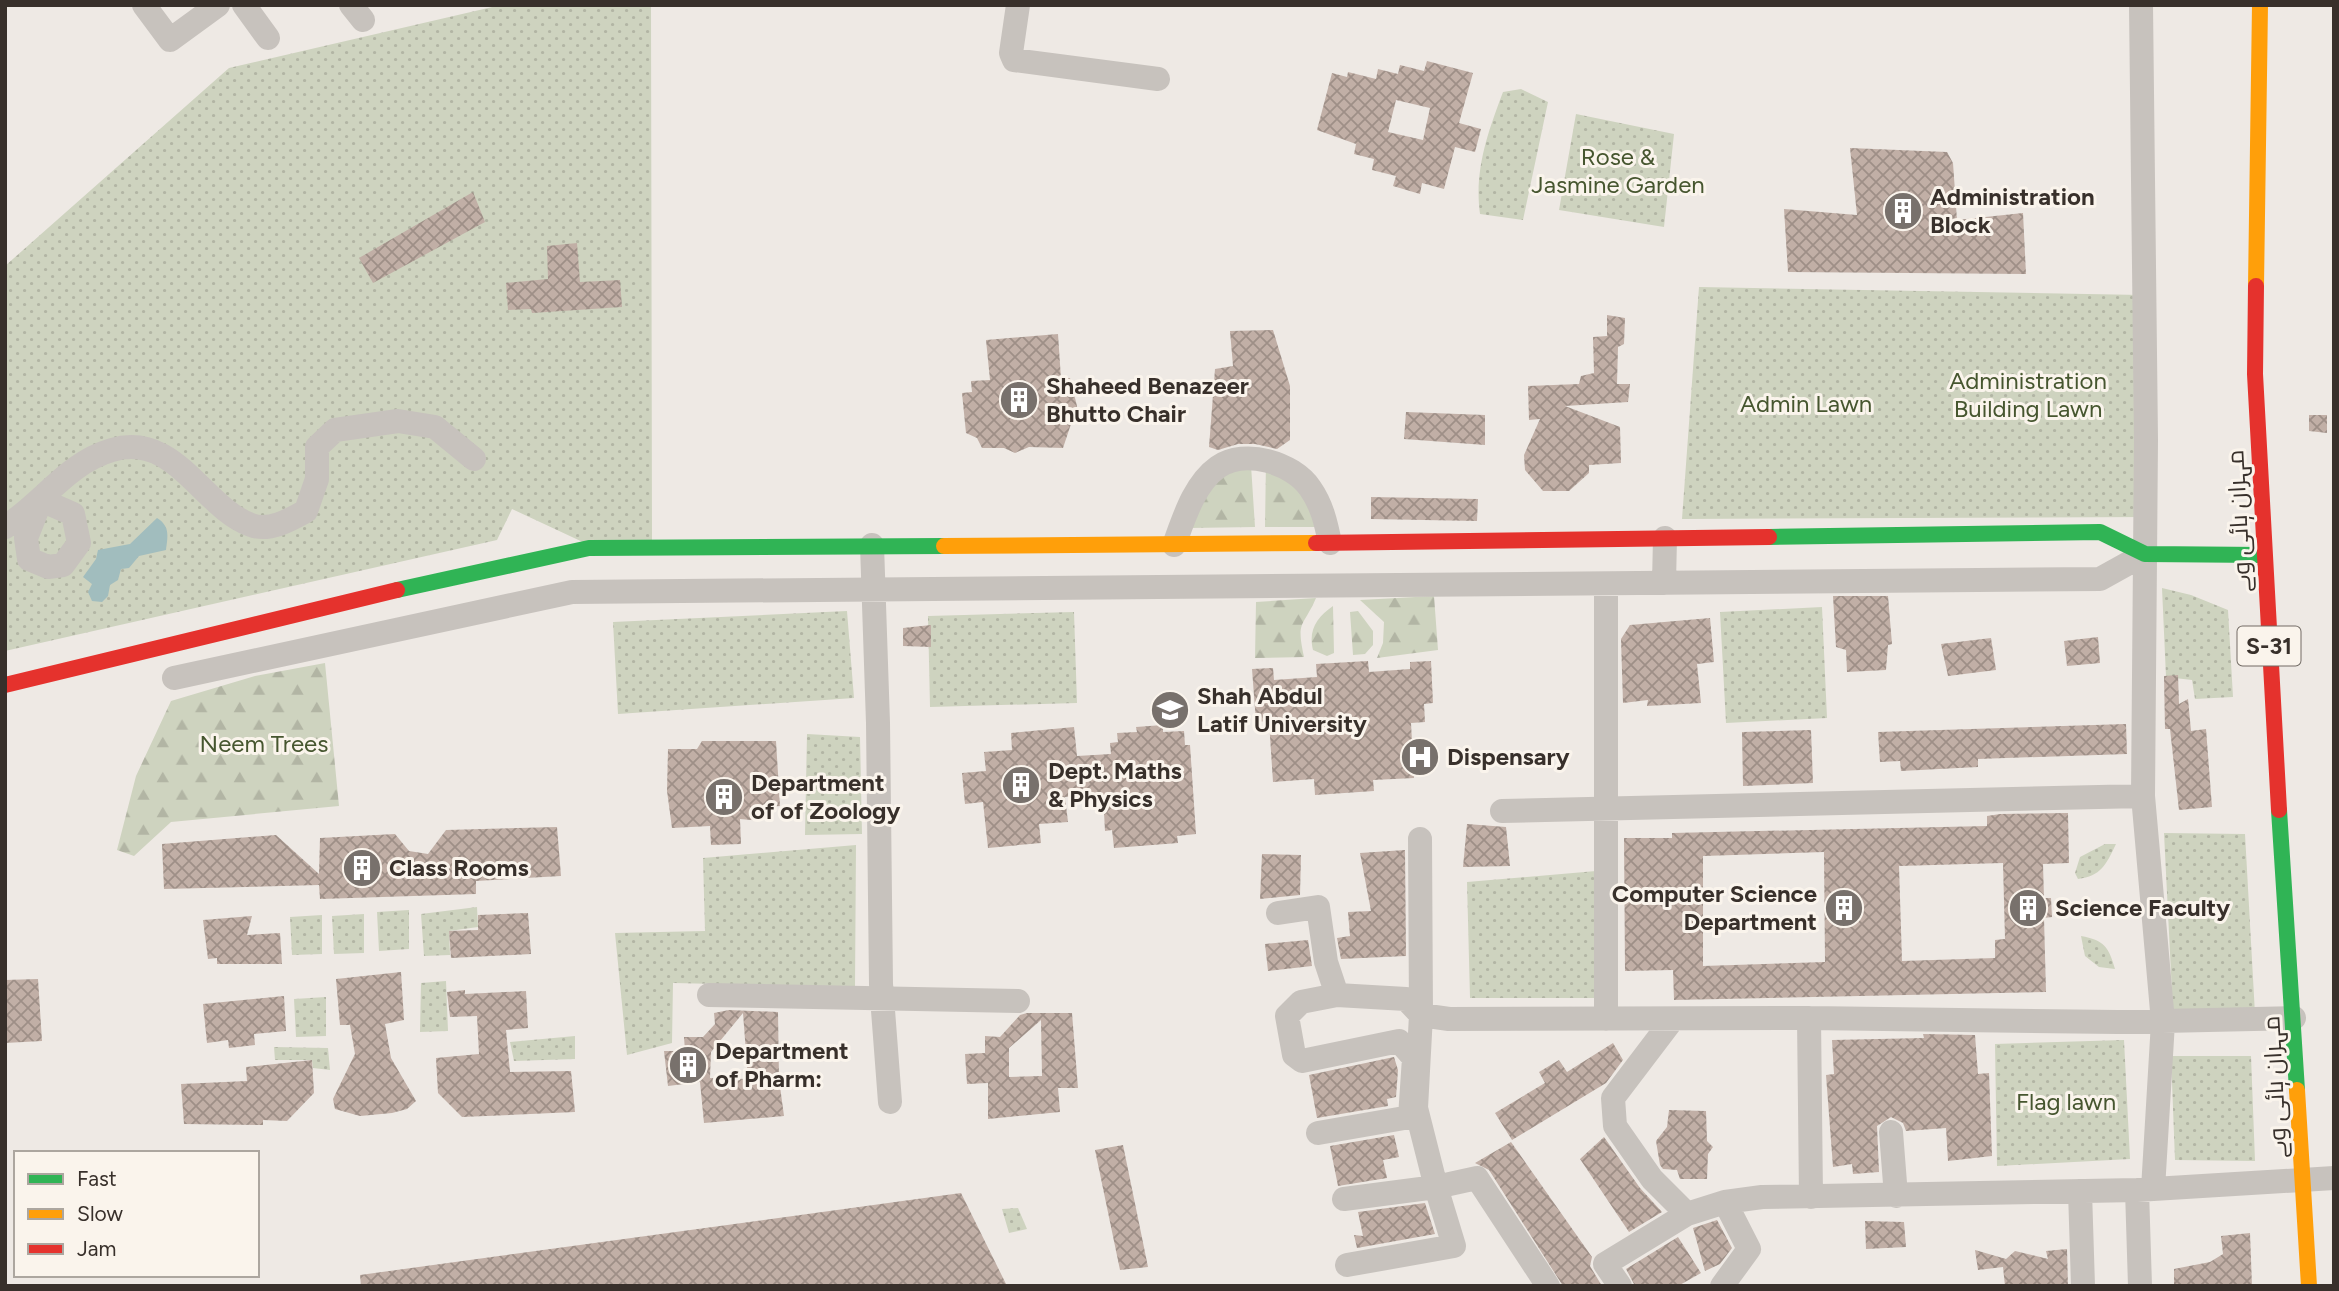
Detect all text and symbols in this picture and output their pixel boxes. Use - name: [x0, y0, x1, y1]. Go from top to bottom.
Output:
- park label: Rose & Jasmine Garden: [1531, 142, 1705, 199]
- place label: Administration Block: [1930, 182, 2095, 239]
- building icon: Administration Block: [1882, 190, 1924, 232]
- park label: Administration Building Lawn: [1949, 366, 2107, 423]
- place label: Shaheed Benazeer Bhutto Chair: [1046, 371, 1249, 428]
- building icon: Shaheed Benazeer Bhutto Chair: [998, 379, 1040, 421]
- park label: Admin Lawn: [1740, 389, 1872, 418]
- street label: مہران ہائی وے: [2220, 449, 2259, 593]
- road number: S-31: [2238, 626, 2300, 666]
- place label: Shah Abdul Latif University: [1197, 681, 1367, 738]
- school or university icon: Shah Abdul Latif University: [1149, 689, 1191, 731]
- park label: Neem Trees: [200, 729, 328, 758]
- hospital icon: Dispensary: [1399, 736, 1441, 778]
- place label: Dispensary: [1447, 742, 1570, 771]
- place label: Dept. Maths & Physics: [1048, 756, 1182, 813]
- building icon: Dept. Maths & Physics: [1000, 764, 1042, 806]
- place label: Department of of Zoology: [751, 768, 901, 825]
- building icon: Department of of Zoology: [703, 776, 745, 818]
- building icon: Class Rooms: [341, 847, 383, 889]
- place label: Class Rooms: [389, 853, 529, 882]
- place label: Computer Science Department: [1612, 879, 1817, 936]
- building icon: Computer Science Department: [1823, 887, 1865, 929]
- building icon: Science Faculty: [2007, 887, 2049, 929]
- place label: Science Faculty: [2055, 893, 2230, 922]
- street label: مہران ہائی وے: [2256, 1015, 2295, 1159]
- place label: Department of Pharm:: [715, 1036, 849, 1093]
- building icon: Department of Pharm:: [667, 1044, 709, 1086]
- park label: Flag lawn: [2016, 1087, 2116, 1116]
- legend: [14, 1151, 259, 1277]
- text: Fast: [77, 1166, 117, 1191]
- text: Slow: [77, 1201, 123, 1226]
- text: Jam: [77, 1236, 116, 1261]

